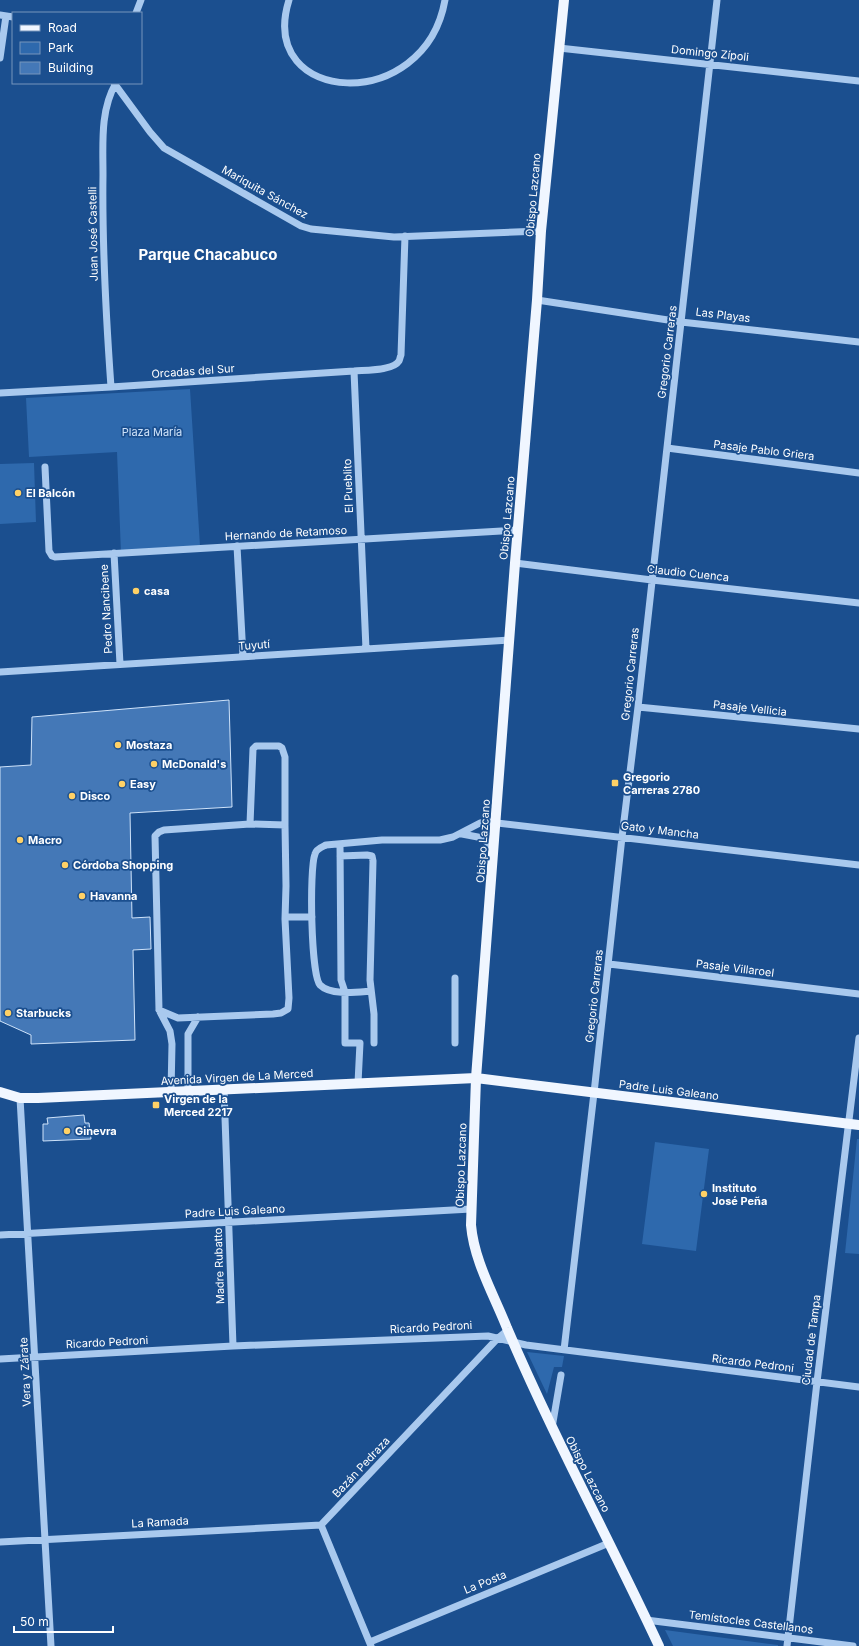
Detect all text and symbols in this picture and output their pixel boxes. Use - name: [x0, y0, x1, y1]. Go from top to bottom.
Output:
- legend: [12, 12, 142, 84]
- text: Road: [48, 20, 77, 35]
- text: Park: [48, 40, 74, 55]
- street label: Domingo Zípoli: [670, 42, 750, 64]
- text: Building: [48, 60, 93, 75]
- street label: Obispo Lazcano: [522, 152, 544, 237]
- street label: Mariquita Sánchez: [219, 162, 311, 222]
- street label: Juan José Castelli: [85, 187, 101, 281]
- district label: Parque Chacabuco: [139, 245, 277, 264]
- street label: Gregorio Carreras: [654, 305, 680, 399]
- street label: Las Playas: [695, 305, 751, 325]
- street label: Orcadas del Sur: [151, 361, 235, 381]
- park label: Plaza María: [122, 425, 182, 439]
- street label: Pasaje Pablo Griera: [713, 437, 815, 463]
- street label: El Pueblito: [340, 458, 356, 513]
- street label: Obispo Lazcano: [496, 475, 518, 560]
- place label: El Balcón: [26, 486, 75, 500]
- marker: El Balcón: [13, 488, 23, 498]
- street label: Hernando de Retamoso: [224, 523, 348, 543]
- street label: Claudio Cuenca: [646, 562, 730, 584]
- street label: Pedro Nancibene: [97, 564, 115, 654]
- place label: casa: [144, 584, 170, 598]
- marker: casa: [131, 586, 141, 596]
- street label: Gregorio Carreras: [618, 627, 642, 721]
- street label: Tuyutí: [238, 637, 271, 653]
- street label: Pasaje Vellicia: [713, 697, 787, 719]
- place label: Mostaza: [126, 738, 172, 752]
- marker: Mostaza: [113, 740, 123, 750]
- place label: McDonald's: [162, 757, 226, 771]
- marker: McDonald's: [149, 759, 159, 769]
- place label: Gregorio Carreras 2780: [623, 770, 700, 797]
- place label: Easy: [130, 777, 156, 791]
- marker: Gregorio Carreras 2780: [610, 778, 620, 788]
- marker: Easy: [117, 779, 127, 789]
- place label: Disco: [80, 789, 111, 803]
- marker: Disco: [67, 791, 77, 801]
- street label: Obispo Lazcano: [473, 798, 493, 883]
- street label: Gato y Mancha: [620, 818, 700, 842]
- place label: Macro: [28, 833, 62, 847]
- marker: Macro: [15, 835, 25, 845]
- place label: Córdoba Shopping: [73, 858, 173, 872]
- marker: Córdoba Shopping: [60, 860, 70, 870]
- place label: Havanna: [90, 889, 137, 903]
- marker: Havanna: [77, 891, 87, 901]
- street label: Gregorio Carreras: [582, 949, 606, 1043]
- street label: Pasaje Villaroel: [695, 956, 775, 980]
- place label: Starbucks: [16, 1006, 71, 1020]
- marker: Starbucks: [3, 1008, 13, 1018]
- street label: Avenida Virgen de La Merced: [160, 1066, 314, 1088]
- street label: Padre Luis Galeano: [618, 1077, 720, 1103]
- place label: Virgen de la Merced 2217: [164, 1092, 233, 1119]
- marker: Virgen de la Merced 2217: [151, 1100, 161, 1110]
- street label: Obispo Lazcano: [453, 1122, 469, 1207]
- place label: Ginevra: [75, 1124, 117, 1138]
- marker: Ginevra: [62, 1126, 72, 1136]
- place label: Instituto José Peña: [712, 1181, 767, 1208]
- marker: Instituto José Peña: [699, 1189, 709, 1199]
- street label: Padre Luis Galeano: [184, 1201, 286, 1221]
- street label: Madre Rubatto: [211, 1227, 227, 1304]
- street label: Ciudad de Tampa: [798, 1294, 824, 1386]
- street label: Ricardo Pedroni: [389, 1318, 473, 1336]
- street label: Ricardo Pedroni: [65, 1333, 149, 1351]
- street label: Vera y Zárate: [16, 1337, 34, 1407]
- street label: Ricardo Pedroni: [711, 1351, 795, 1375]
- street label: Obispo Lazcano: [563, 1433, 613, 1515]
- street label: Bazán Pedraza: [329, 1434, 393, 1500]
- street label: La Ramada: [131, 1514, 189, 1530]
- street label: La Posta: [462, 1567, 508, 1597]
- street label: Temístocles Castellanos: [688, 1607, 814, 1637]
- scale bar: [14, 1608, 113, 1634]
- text: 50 m: [20, 1614, 49, 1629]

